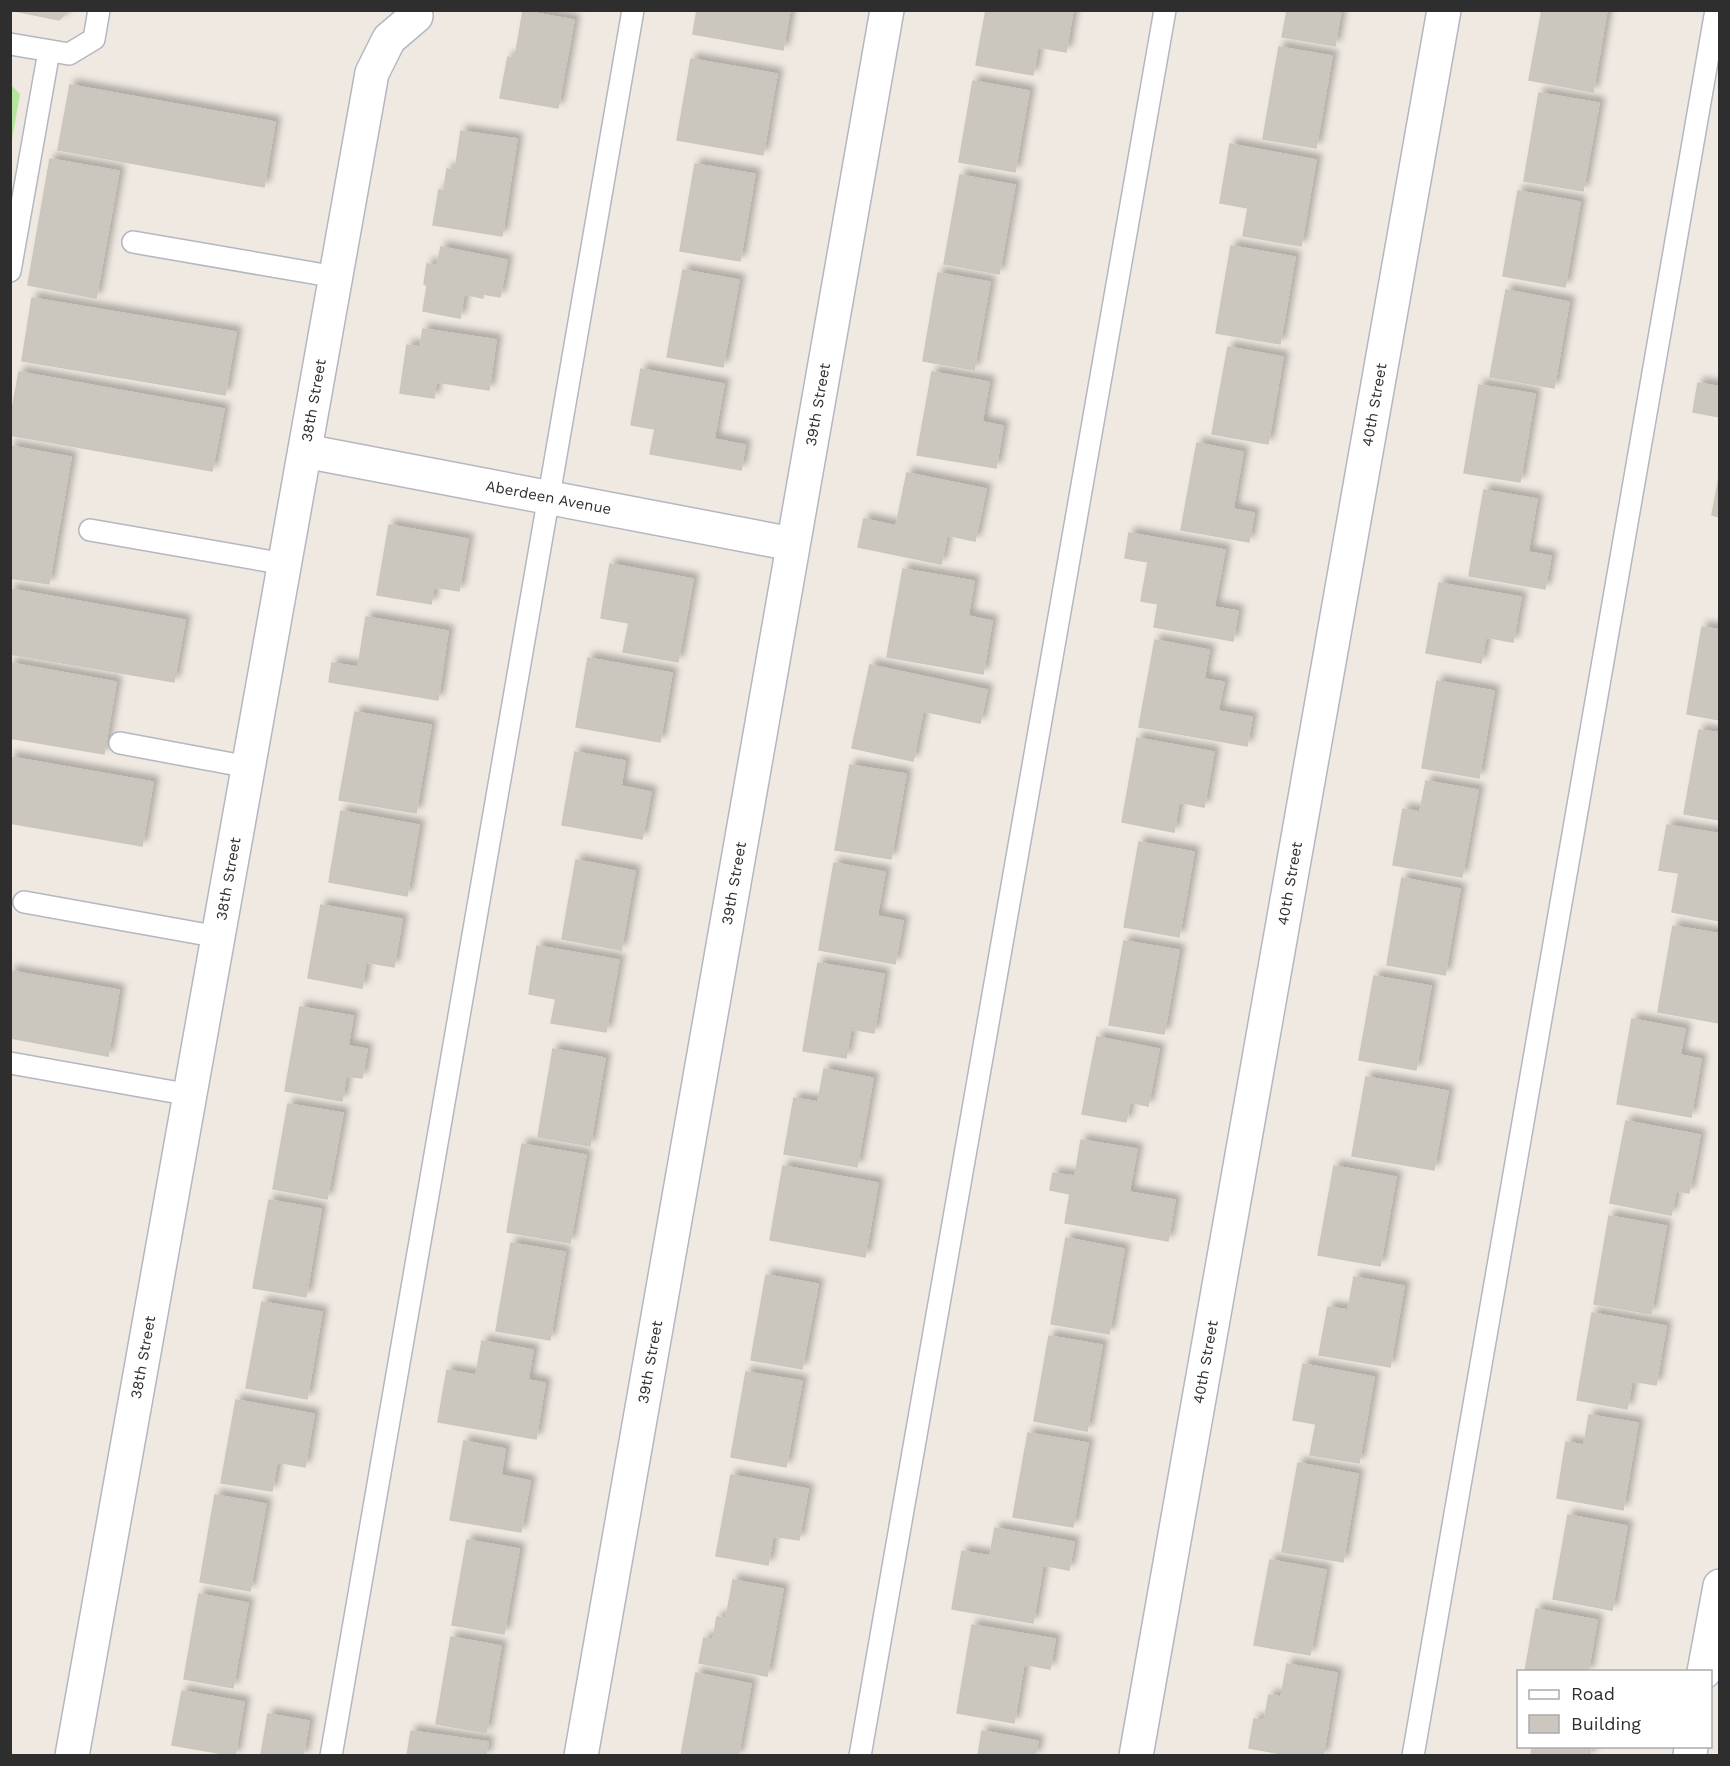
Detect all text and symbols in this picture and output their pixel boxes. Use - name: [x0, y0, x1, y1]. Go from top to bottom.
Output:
- street label: 38th Street: [297, 357, 330, 443]
- street label: 39th Street: [802, 361, 834, 447]
- street label: 40th Street: [1358, 361, 1391, 448]
- street label: Aberdeen Avenue: [484, 477, 613, 518]
- street label: 38th Street: [212, 835, 245, 922]
- street label: 39th Street: [718, 840, 750, 926]
- street label: 40th Street: [1274, 840, 1306, 927]
- street label: 38th Street: [127, 1314, 159, 1400]
- street label: 39th Street: [634, 1318, 666, 1405]
- street label: 40th Street: [1189, 1318, 1222, 1405]
- legend: [1517, 1670, 1712, 1748]
- text: Road: [1571, 1683, 1615, 1704]
- text: Building: [1571, 1713, 1641, 1734]

